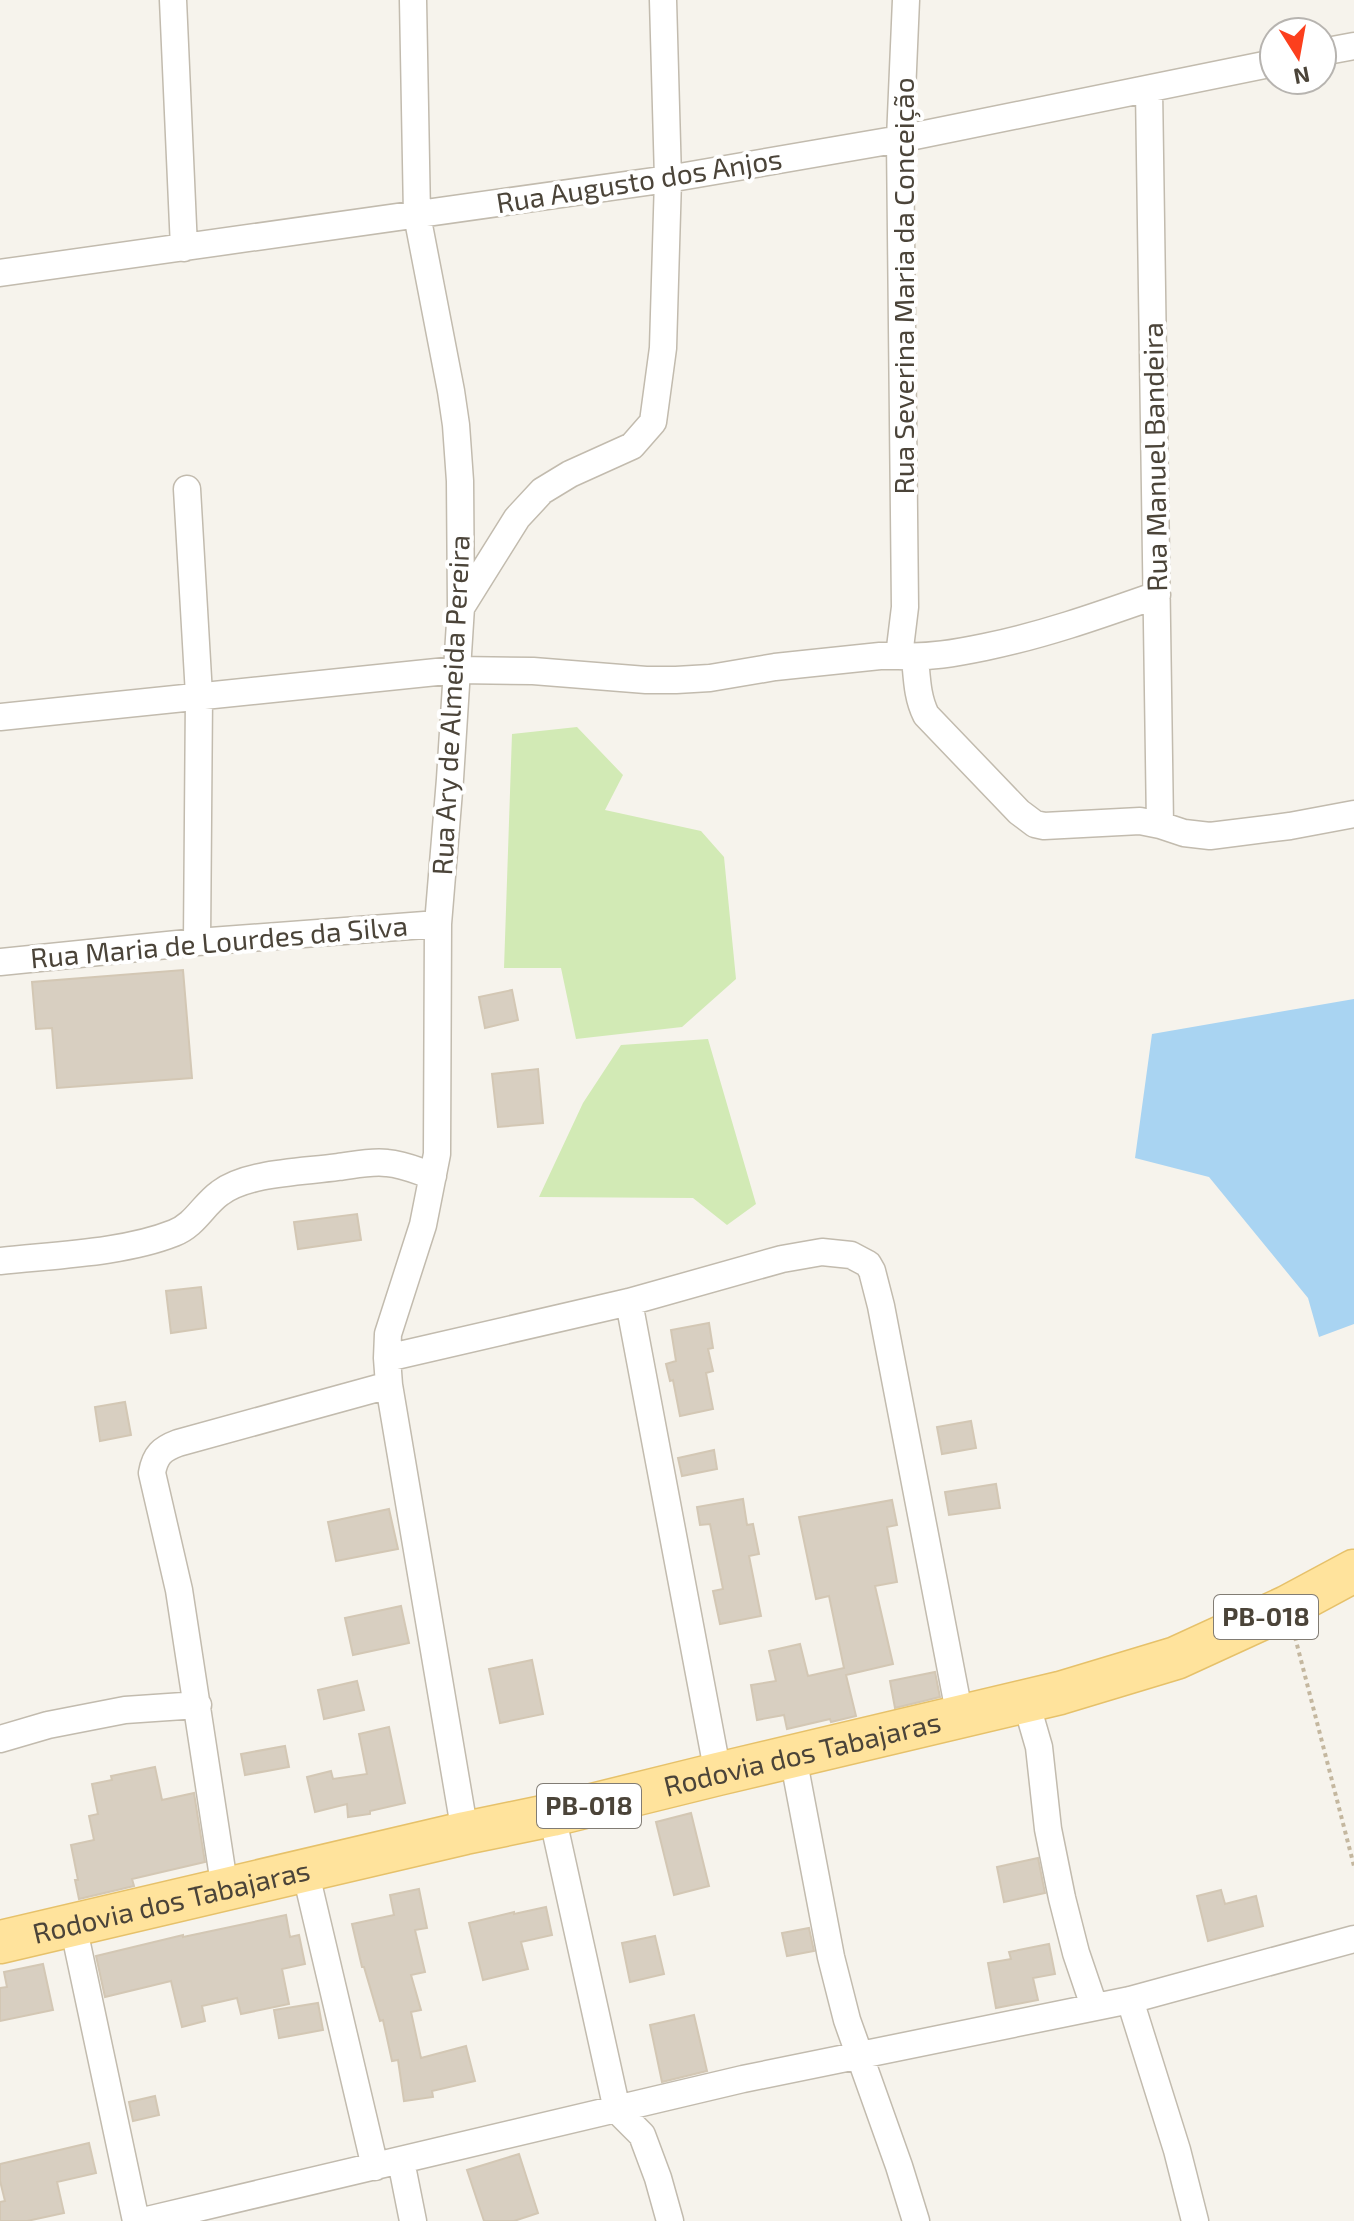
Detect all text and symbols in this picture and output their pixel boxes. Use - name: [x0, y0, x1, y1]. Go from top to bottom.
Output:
- north arrow: [1258, 16, 1338, 96]
- text: N: [1292, 62, 1312, 91]
- street label: Rua Severina Maria da Conceição: [886, 77, 921, 495]
- street label: Rua Augusto dos Anjos: [494, 141, 784, 219]
- street label: Rua Manuel Bandeira: [1135, 322, 1173, 592]
- street label: Rua Ary de Almeida Pereira: [424, 534, 476, 876]
- street label: Rua Maria de Lourdes da Silva: [29, 908, 409, 974]
- road number: PB-018: [1214, 1595, 1318, 1639]
- street label: Rodovia dos Tabajaras: [660, 1704, 944, 1803]
- road number: PB-018: [537, 1784, 641, 1828]
- street label: Rodovia dos Tabajaras: [29, 1852, 313, 1950]

